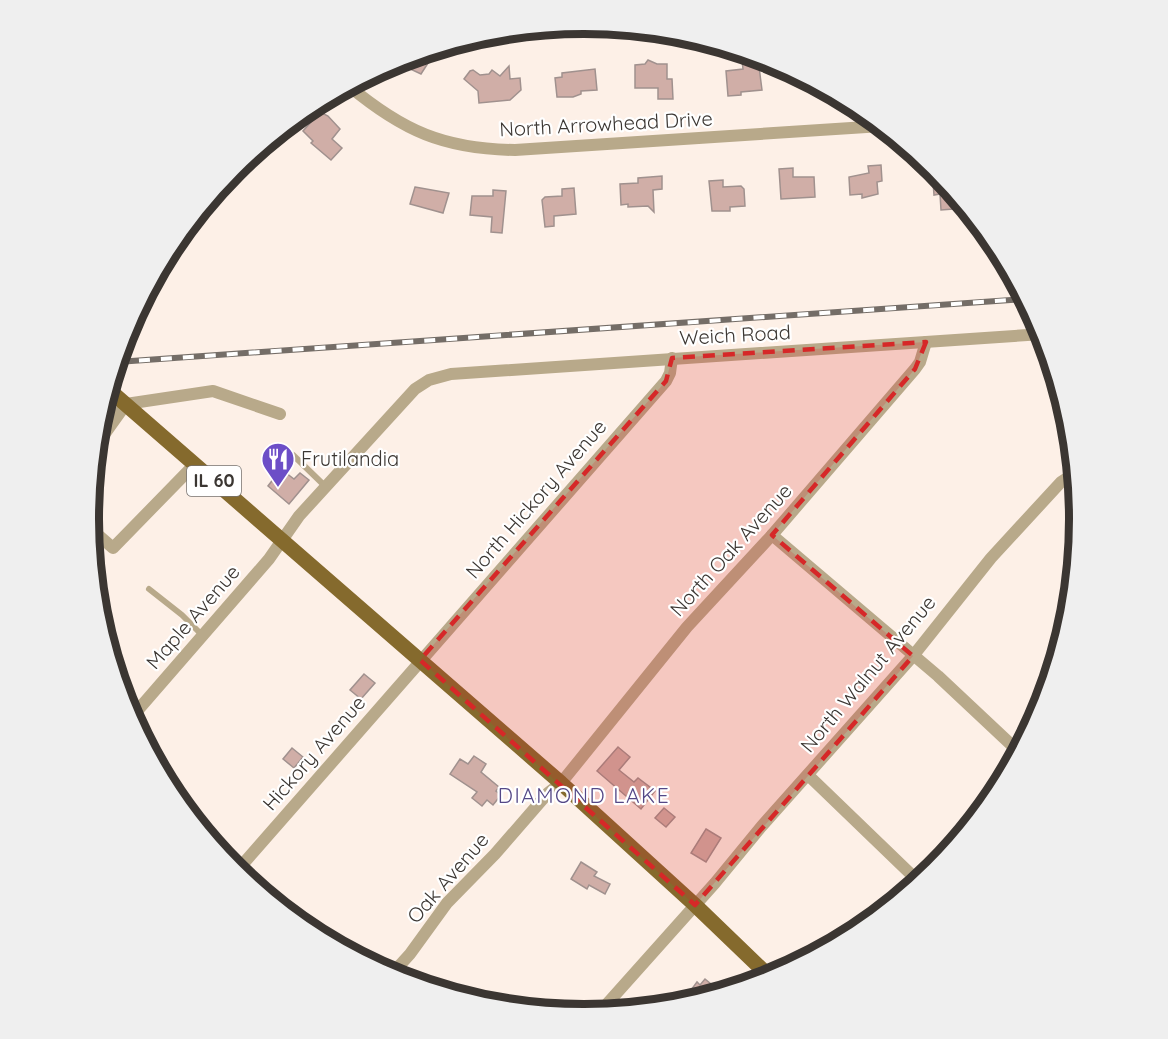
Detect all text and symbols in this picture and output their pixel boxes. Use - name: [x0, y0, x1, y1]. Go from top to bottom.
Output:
- street label: North Arrowhead Drive: [499, 105, 713, 142]
- street label: Weich Road: [679, 319, 791, 350]
- street label: North Hickory Avenue: [460, 414, 611, 583]
- restaurant icon: Frutilandia: [260, 441, 296, 488]
- place label: Frutilandia: [301, 446, 399, 471]
- road number: IL 60: [187, 466, 241, 496]
- street label: North Oak Avenue: [664, 478, 797, 621]
- street label: Maple Avenue: [140, 559, 245, 674]
- street label: North Walnut Avenue: [795, 590, 941, 757]
- street label: Hickory Avenue: [257, 690, 370, 815]
- district label: DIAMOND LAKE: [498, 782, 670, 808]
- street label: Oak Avenue: [401, 827, 494, 928]

